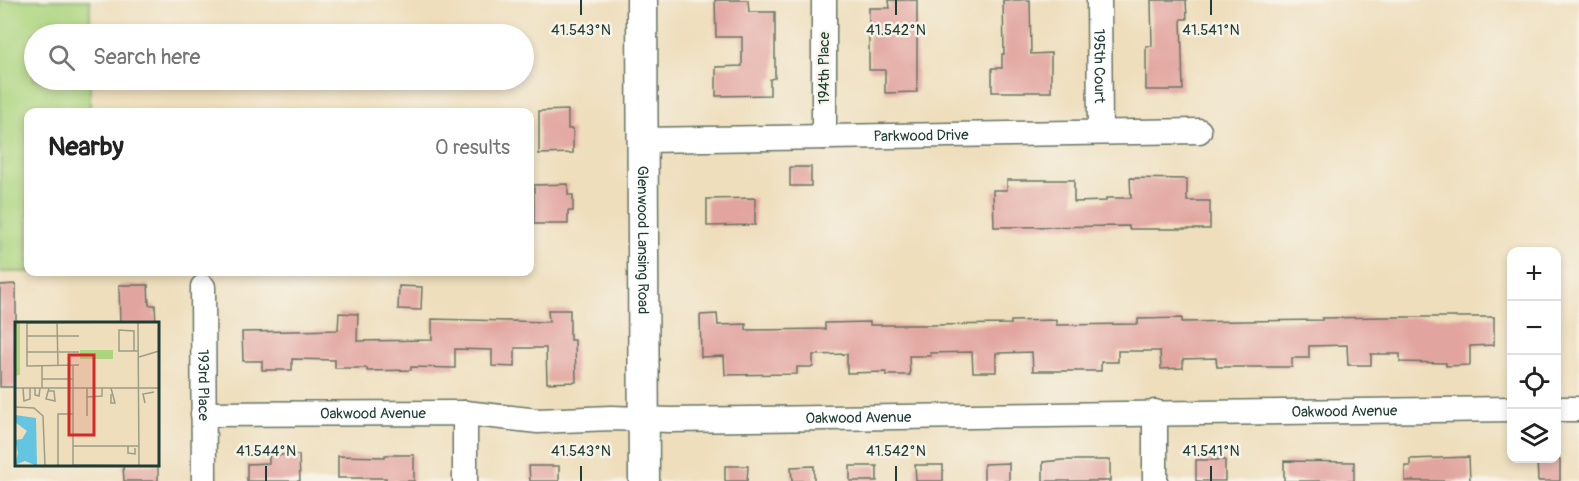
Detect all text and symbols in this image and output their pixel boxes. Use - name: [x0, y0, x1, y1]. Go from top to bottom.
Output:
- text: 41.543°N: [551, 21, 611, 40]
- text: 41.542°N: [866, 21, 926, 40]
- text: 41.541°N: [1182, 21, 1240, 40]
- search box: [24, 24, 534, 90]
- street label: 195th Court: [1090, 29, 1109, 104]
- street label: 194th Place: [815, 31, 834, 104]
- icon: search: [45, 41, 78, 74]
- text: Search here: [93, 43, 200, 71]
- street label: Parkwood Drive: [873, 125, 969, 146]
- text: Nearby: [48, 131, 124, 163]
- text: 0 results: [435, 135, 510, 160]
- street label: Glenwood Lansing Road: [633, 166, 653, 314]
- map controls: [1507, 247, 1561, 463]
- button: +: [1507, 247, 1561, 301]
- button: −: [1507, 301, 1561, 355]
- inset map: [15, 322, 159, 466]
- street label: 193rd Place: [194, 349, 213, 421]
- button: locate: [1507, 355, 1561, 409]
- street label: Oakwood Avenue: [1291, 401, 1398, 421]
- street label: Oakwood Avenue: [320, 404, 427, 423]
- street label: Oakwood Avenue: [805, 407, 912, 428]
- button: layers: [1507, 409, 1561, 463]
- text: 41.544°N: [236, 442, 296, 461]
- text: 41.543°N: [551, 442, 611, 461]
- text: 41.542°N: [866, 442, 926, 461]
- text: 41.541°N: [1182, 442, 1240, 461]

